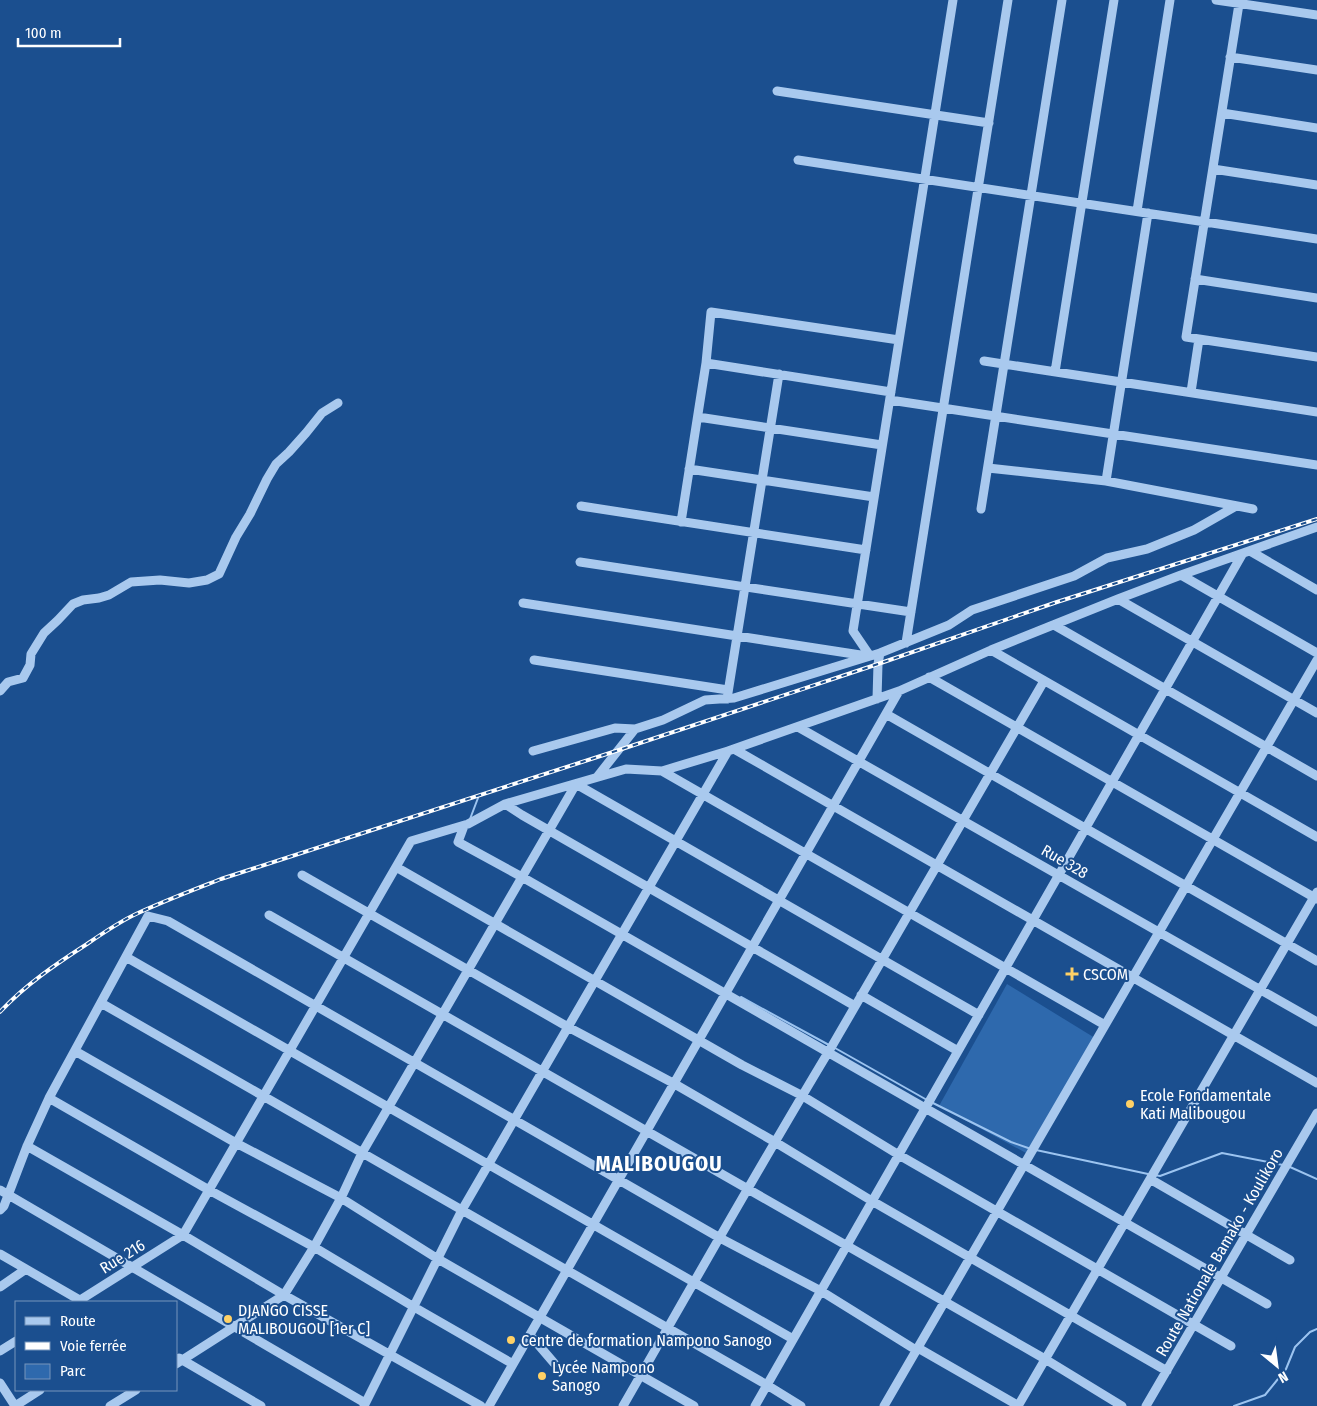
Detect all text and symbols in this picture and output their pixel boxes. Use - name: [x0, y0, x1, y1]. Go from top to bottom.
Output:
- scale bar: [18, 15, 120, 47]
- text: 100 m: [25, 24, 62, 42]
- street label: Rue 328: [1038, 840, 1092, 882]
- place label: CSCOM: [1083, 965, 1128, 984]
- marker: CSCOM: [1065, 967, 1079, 981]
- place label: Ecole Fondamentale Kati Malibougou: [1140, 1086, 1271, 1123]
- marker: Ecole Fondamentale Kati Malibougou: [1124, 1098, 1136, 1110]
- street label: Route Nationale Bamako - Koulikoro: [1152, 1145, 1287, 1360]
- district label: MALIBOUGOU: [595, 1151, 723, 1177]
- street label: Rue 216: [96, 1235, 148, 1278]
- legend: [15, 1301, 178, 1391]
- place label: DJANGO CISSE MALIBOUGOU [1er C]: [238, 1301, 370, 1338]
- text: Route: [60, 1312, 96, 1330]
- marker: DJANGO CISSE MALIBOUGOU [1er C]: [222, 1313, 234, 1325]
- place label: Centre de formation Nampono Sanogo: [521, 1331, 772, 1350]
- marker: Centre de formation Nampono Sanogo: [505, 1334, 517, 1346]
- text: Voie ferrée: [60, 1337, 127, 1355]
- north arrow: [1252, 1341, 1302, 1391]
- place label: Lycée Nampono Sanogo: [552, 1358, 655, 1395]
- text: Parc: [60, 1362, 86, 1380]
- text: N: [1275, 1367, 1291, 1386]
- marker: Lycée Nampono Sanogo: [536, 1370, 548, 1382]

